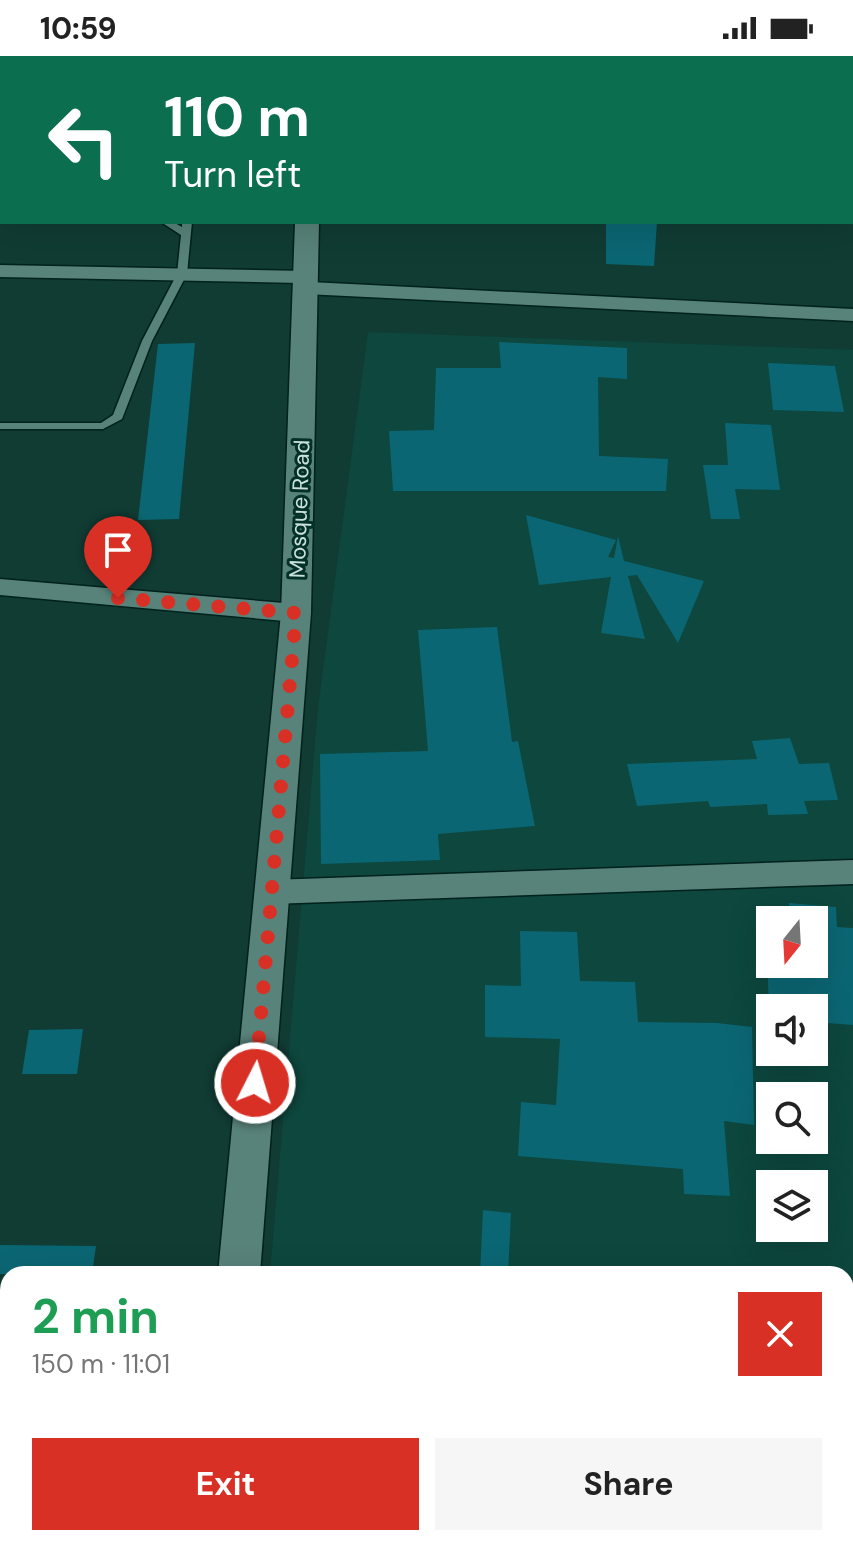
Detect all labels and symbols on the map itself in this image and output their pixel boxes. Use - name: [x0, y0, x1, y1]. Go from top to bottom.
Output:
- street label: Mosque Road: [283, 439, 316, 579]
- pin: [84, 516, 152, 598]
- north arrow: [756, 906, 828, 978]
- position arrow: [213, 1041, 297, 1125]

